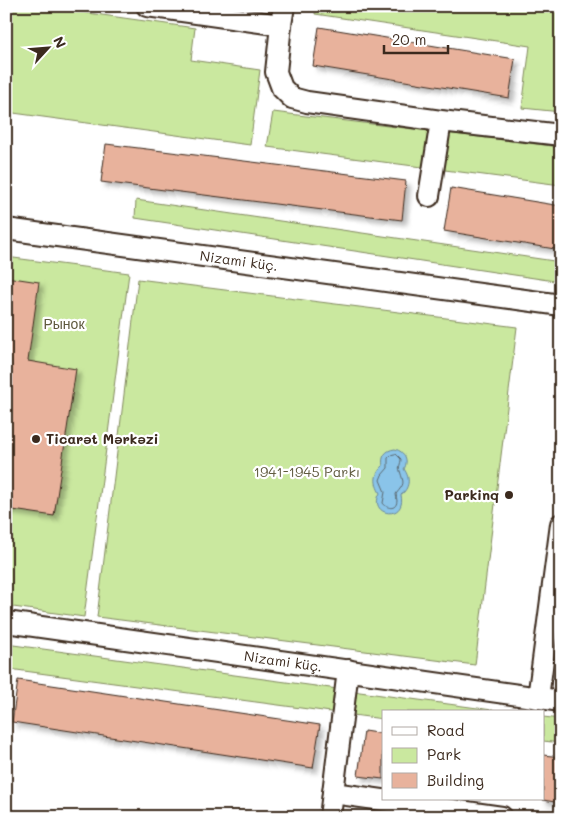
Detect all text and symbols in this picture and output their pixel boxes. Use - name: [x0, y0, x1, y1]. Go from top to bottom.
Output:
- north arrow: [22, 22, 72, 72]
- scale bar: [384, 22, 448, 54]
- text: 20 m: [392, 29, 426, 49]
- text: N: [49, 33, 71, 51]
- street label: Nizami küç.: [199, 246, 279, 275]
- park label: Рынок: [43, 314, 85, 333]
- place label: Ticarət Mərkəzi: [46, 429, 158, 448]
- marker: Ticarət Mərkəzi: [30, 433, 42, 445]
- park label: 1941-1945 Parkı: [254, 462, 360, 481]
- place label: Parkinq: [444, 485, 499, 504]
- marker: Parkinq: [503, 489, 515, 501]
- street label: Nizami küç.: [243, 646, 324, 676]
- legend: [382, 710, 544, 800]
- text: Road: [427, 720, 464, 740]
- text: Park: [427, 744, 461, 764]
- text: Building: [427, 770, 484, 790]

